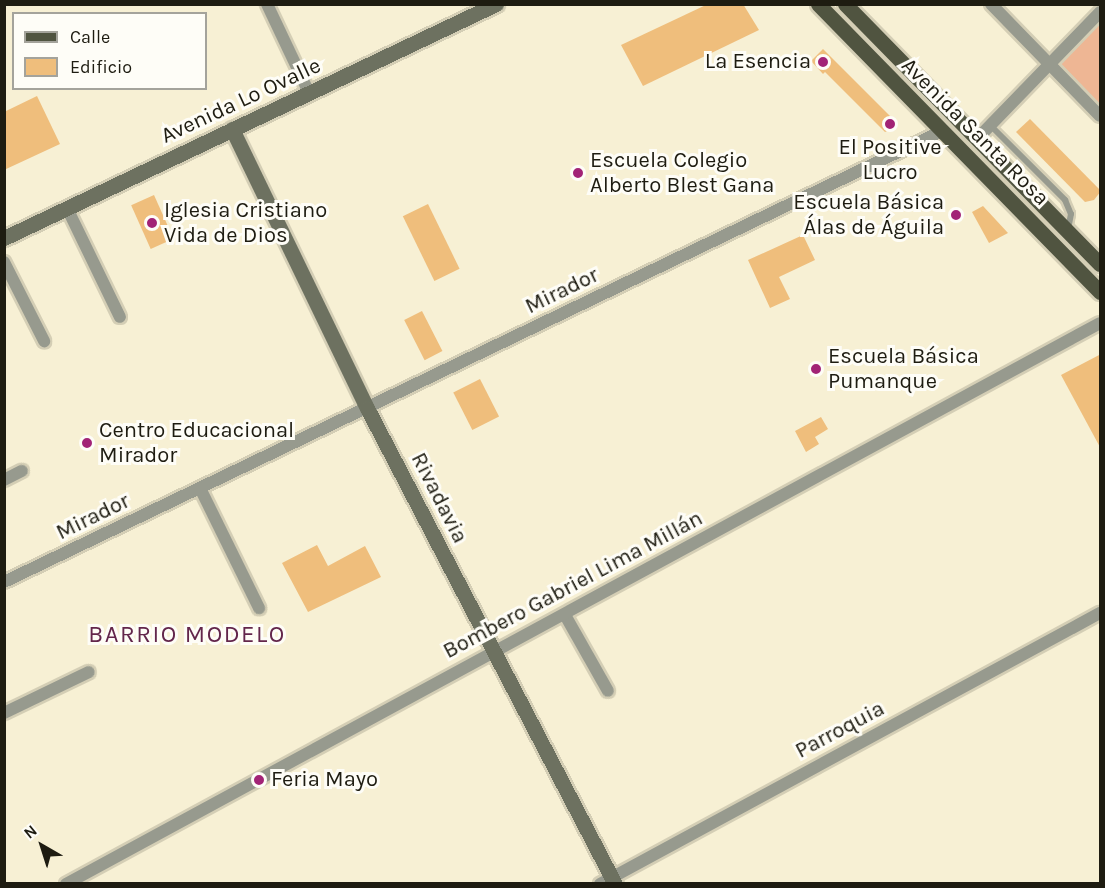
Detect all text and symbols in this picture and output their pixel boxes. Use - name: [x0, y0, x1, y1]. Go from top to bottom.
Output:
- legend: [12, 12, 207, 90]
- text: Calle: [70, 26, 110, 48]
- place label: La Esencia: [705, 49, 811, 75]
- street label: Avenida Lo Ovalle: [157, 52, 325, 150]
- street label: Avenida Santa Rosa: [896, 53, 1054, 211]
- marker: La Esencia: [816, 55, 830, 69]
- text: Edificio: [70, 56, 132, 78]
- marker: El Positive Lucro: [883, 117, 897, 131]
- place label: El Positive Lucro: [838, 134, 942, 186]
- place label: Escuela Colegio Alberto Blest Gana: [590, 147, 774, 198]
- marker: Escuela Colegio Alberto Blest Gana: [571, 166, 585, 180]
- place label: Escuela Básica Álas de Águila: [793, 189, 944, 240]
- place label: Iglesia Cristiano Vida de Dios: [164, 197, 327, 248]
- marker: Escuela Básica Álas de Águila: [949, 208, 963, 222]
- marker: Iglesia Cristiano Vida de Dios: [145, 216, 159, 230]
- street label: Mirador: [521, 262, 603, 320]
- place label: Escuela Básica Pumanque: [828, 343, 979, 394]
- marker: Escuela Básica Pumanque: [809, 362, 823, 376]
- place label: Centro Educacional Mirador: [99, 417, 294, 469]
- marker: Centro Educacional Mirador: [80, 436, 94, 450]
- street label: Rivadavia: [405, 448, 473, 548]
- street label: Mirador: [52, 488, 134, 546]
- street label: Bombero Gabriel Lima Millán: [439, 505, 707, 665]
- district label: BARRIO MODELO: [88, 621, 286, 649]
- street label: Parroquia: [791, 696, 889, 764]
- place label: Feria Mayo: [271, 767, 378, 793]
- marker: Feria Mayo: [252, 773, 266, 787]
- north arrow: [12, 816, 72, 876]
- text: N: [20, 821, 41, 843]

